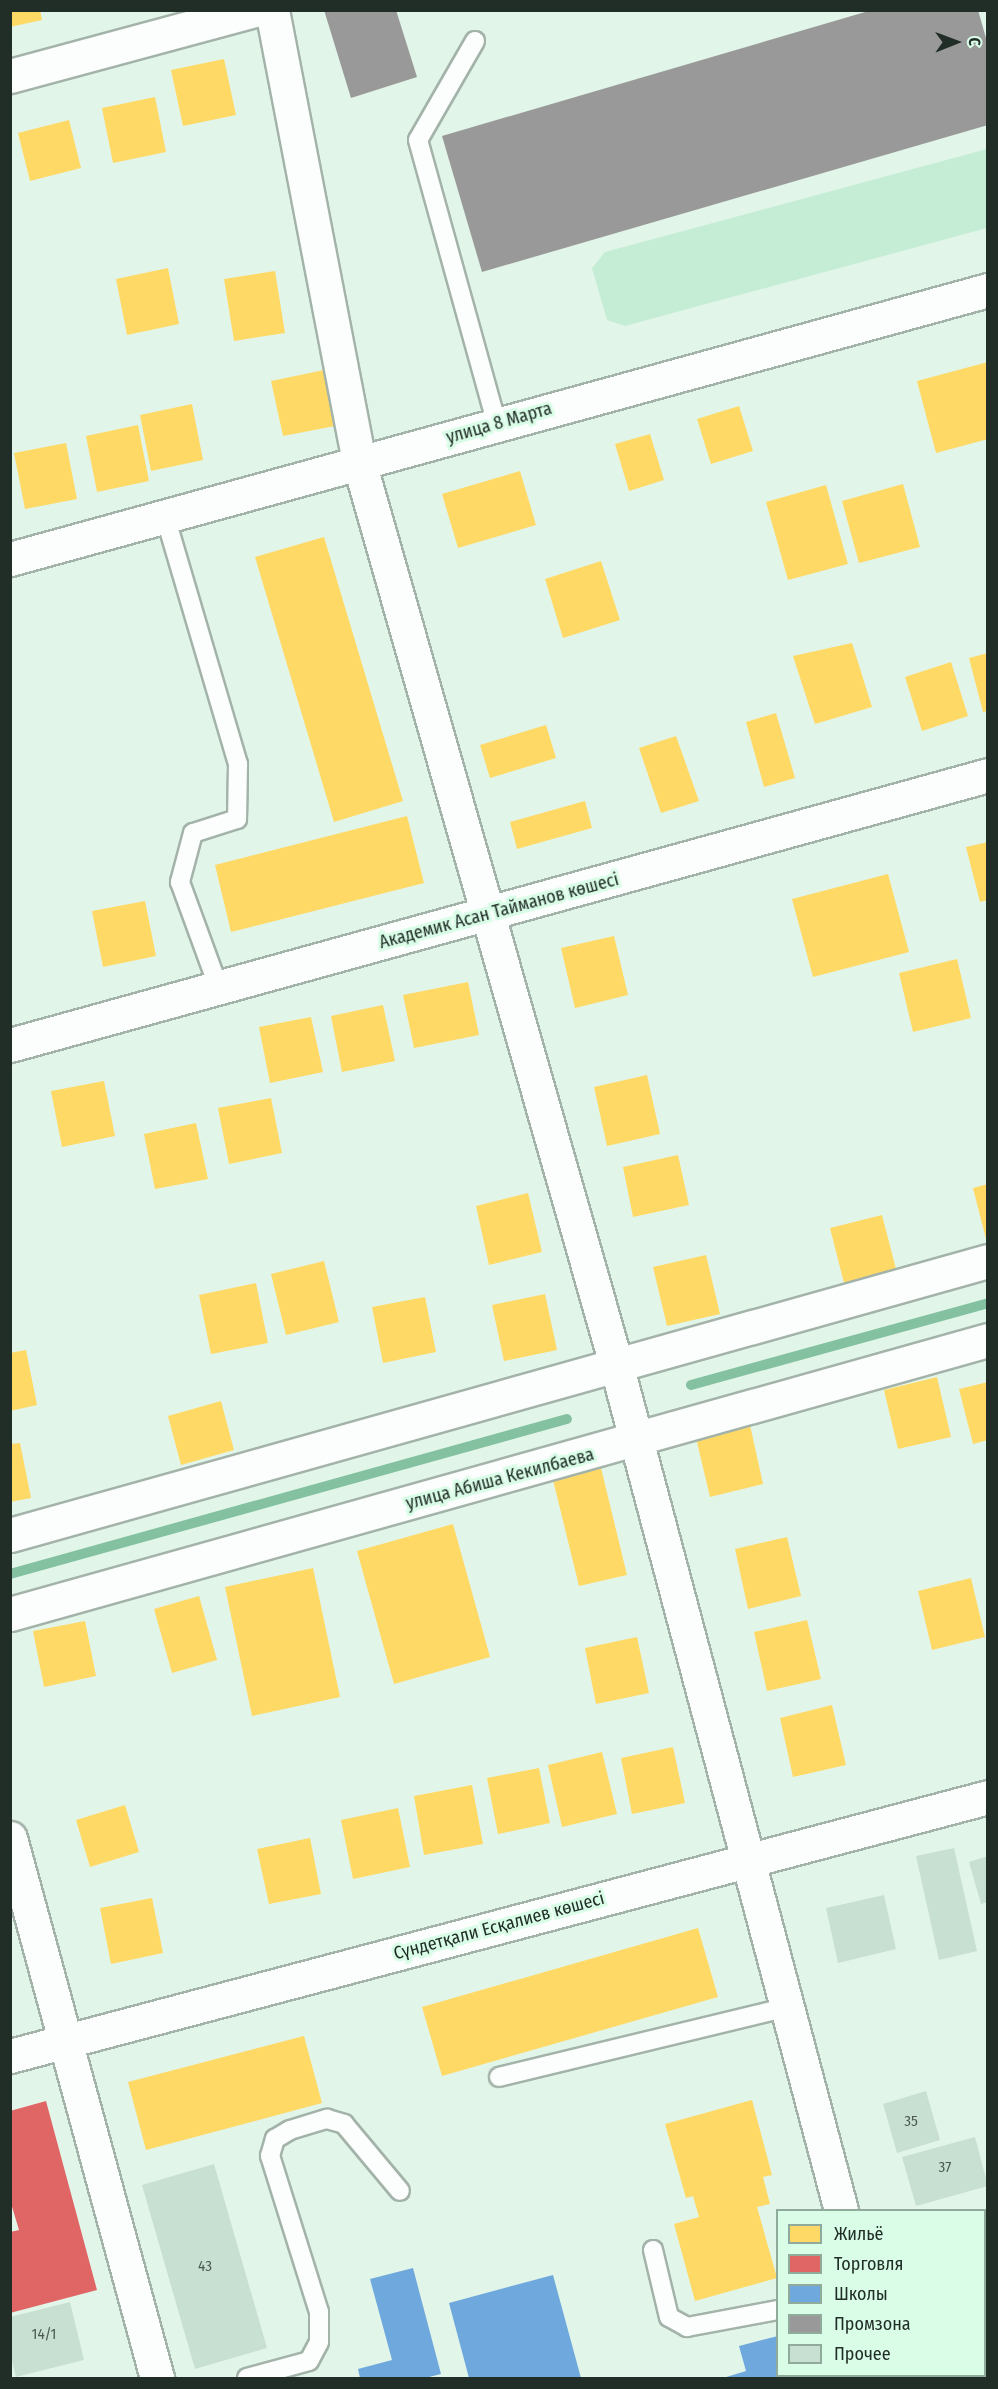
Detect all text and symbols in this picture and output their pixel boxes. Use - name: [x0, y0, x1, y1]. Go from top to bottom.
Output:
- north arrow: [926, 12, 986, 72]
- text: С: [965, 37, 984, 46]
- street label: улица 8 Марта: [444, 398, 554, 448]
- street label: Академик Асан Тайманов көшесі: [377, 869, 621, 953]
- street label: улица Абиша Кекилбаева: [404, 1443, 596, 1515]
- street label: Сүндетқали Есқалиев көшесі: [391, 1887, 607, 1965]
- house number: 35: [904, 2113, 918, 2131]
- house number: 37: [939, 2159, 951, 2177]
- legend: [776, 2209, 986, 2377]
- text: Жильё: [834, 2223, 884, 2245]
- text: Торговля: [834, 2253, 903, 2275]
- house number: 43: [198, 2258, 212, 2276]
- text: Школы: [834, 2283, 888, 2305]
- text: Промзона: [834, 2313, 911, 2335]
- house number: 14/1: [32, 2326, 56, 2344]
- text: Прочее: [834, 2343, 891, 2365]

